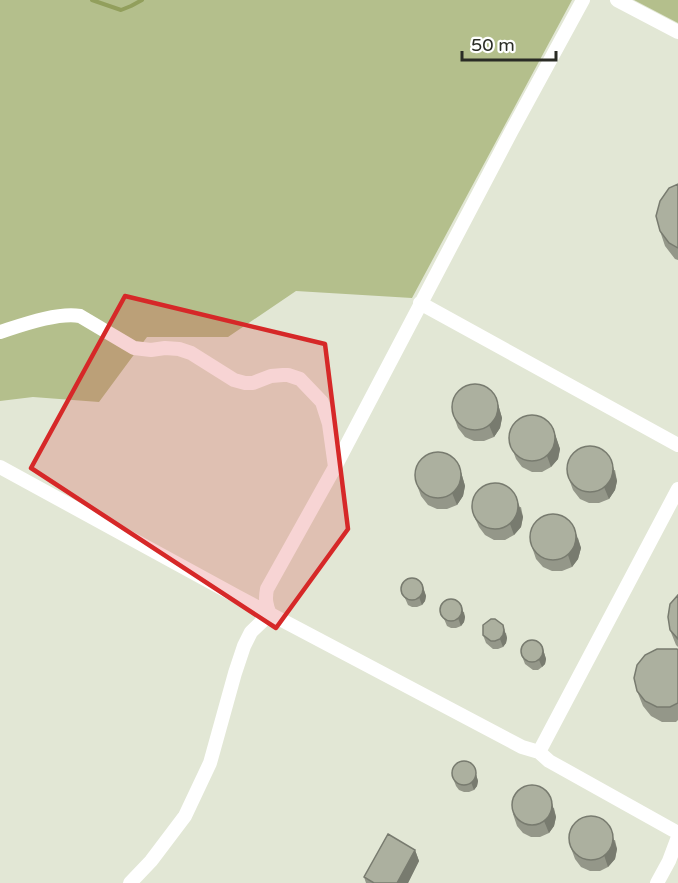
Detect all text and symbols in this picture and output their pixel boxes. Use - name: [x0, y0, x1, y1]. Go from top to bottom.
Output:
- scale bar: [462, 24, 556, 62]
- text: 50 m: [471, 34, 515, 56]

